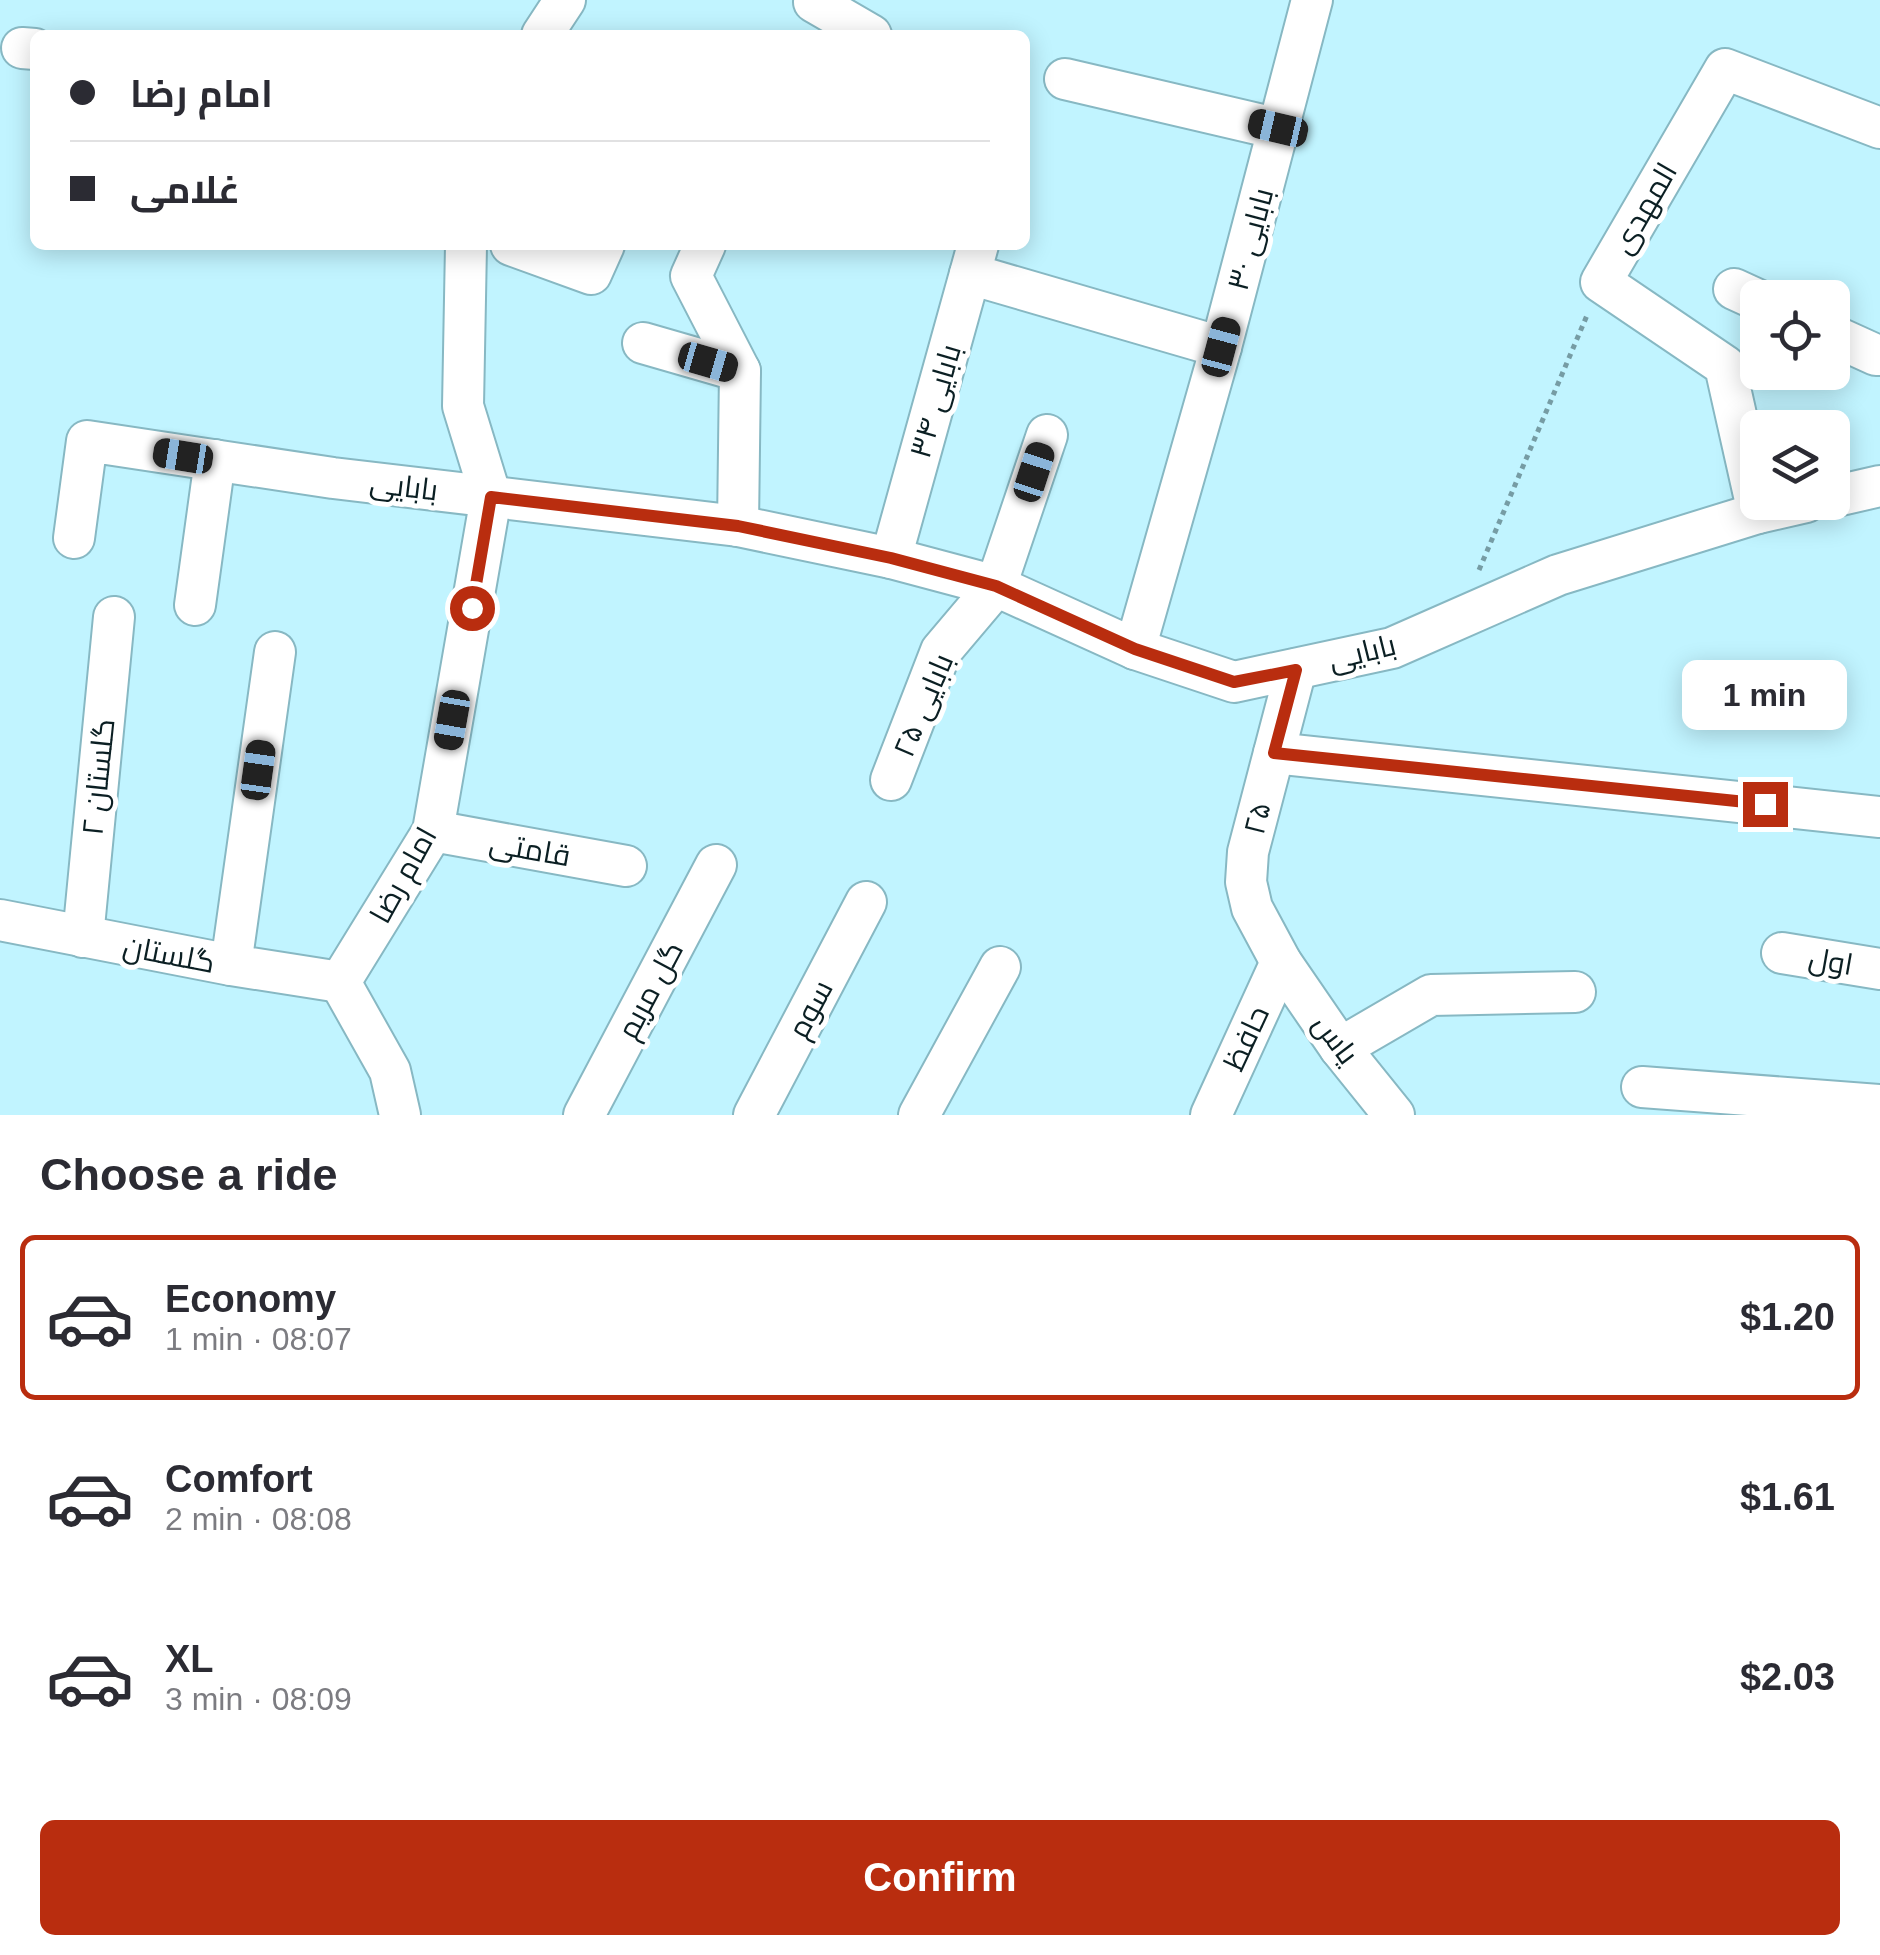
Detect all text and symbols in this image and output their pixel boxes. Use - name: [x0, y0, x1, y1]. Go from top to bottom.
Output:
- text: امام رضا: [130, 73, 273, 115]
- car: [1245, 107, 1311, 149]
- street label: المهدی: [1605, 157, 1685, 260]
- text: غلامی: [130, 169, 240, 211]
- street label: بابایی ۳۰: [1221, 184, 1281, 294]
- map controls: [1740, 280, 1850, 520]
- button: locate: [1740, 280, 1850, 390]
- car: [1199, 314, 1243, 380]
- car: [675, 339, 741, 385]
- street label: بابایی ۳۴: [903, 340, 969, 462]
- button: layers: [1740, 410, 1850, 520]
- car: [151, 436, 215, 476]
- car: [1010, 439, 1058, 505]
- street label: بابایی: [368, 465, 440, 509]
- route start: [450, 586, 495, 631]
- street label: بابایی: [1325, 628, 1400, 678]
- street label: بابایی ۲۵: [887, 648, 961, 762]
- callout: 1 min: [1682, 659, 1848, 729]
- text: 1 min: [1723, 677, 1806, 713]
- car: [432, 688, 472, 752]
- street label: گلستان ۲: [75, 717, 122, 837]
- car: [239, 738, 277, 802]
- route end: [1743, 782, 1788, 827]
- street label: ۲۵: [1237, 798, 1277, 838]
- street label: امام رضا: [363, 821, 446, 931]
- street label: قامتی: [487, 826, 573, 874]
- street label: گلستان: [120, 929, 218, 980]
- street label: گل مریم: [611, 936, 693, 1046]
- street label: اول: [1806, 941, 1856, 982]
- street label: سوم: [781, 974, 842, 1046]
- street label: حافظ: [1217, 1000, 1275, 1076]
- street label: یاس: [1305, 1008, 1365, 1071]
- text: Choose a ride: [40, 1149, 338, 1200]
- icon: car: [45, 1273, 135, 1363]
- text: Economy: [165, 1278, 336, 1320]
- text: $1.20: [1740, 1296, 1835, 1338]
- text: 1 min · 08:07: [165, 1321, 352, 1357]
- icon: car: [45, 1453, 135, 1543]
- text: Comfort: [165, 1458, 313, 1500]
- text: $1.61: [1740, 1476, 1835, 1518]
- text: 2 min · 08:08: [165, 1501, 352, 1537]
- icon: car: [45, 1633, 135, 1723]
- text: XL: [165, 1638, 214, 1680]
- text: $2.03: [1740, 1656, 1835, 1698]
- text: 3 min · 08:09: [165, 1681, 352, 1717]
- button: Confirm: [40, 1820, 1840, 1935]

